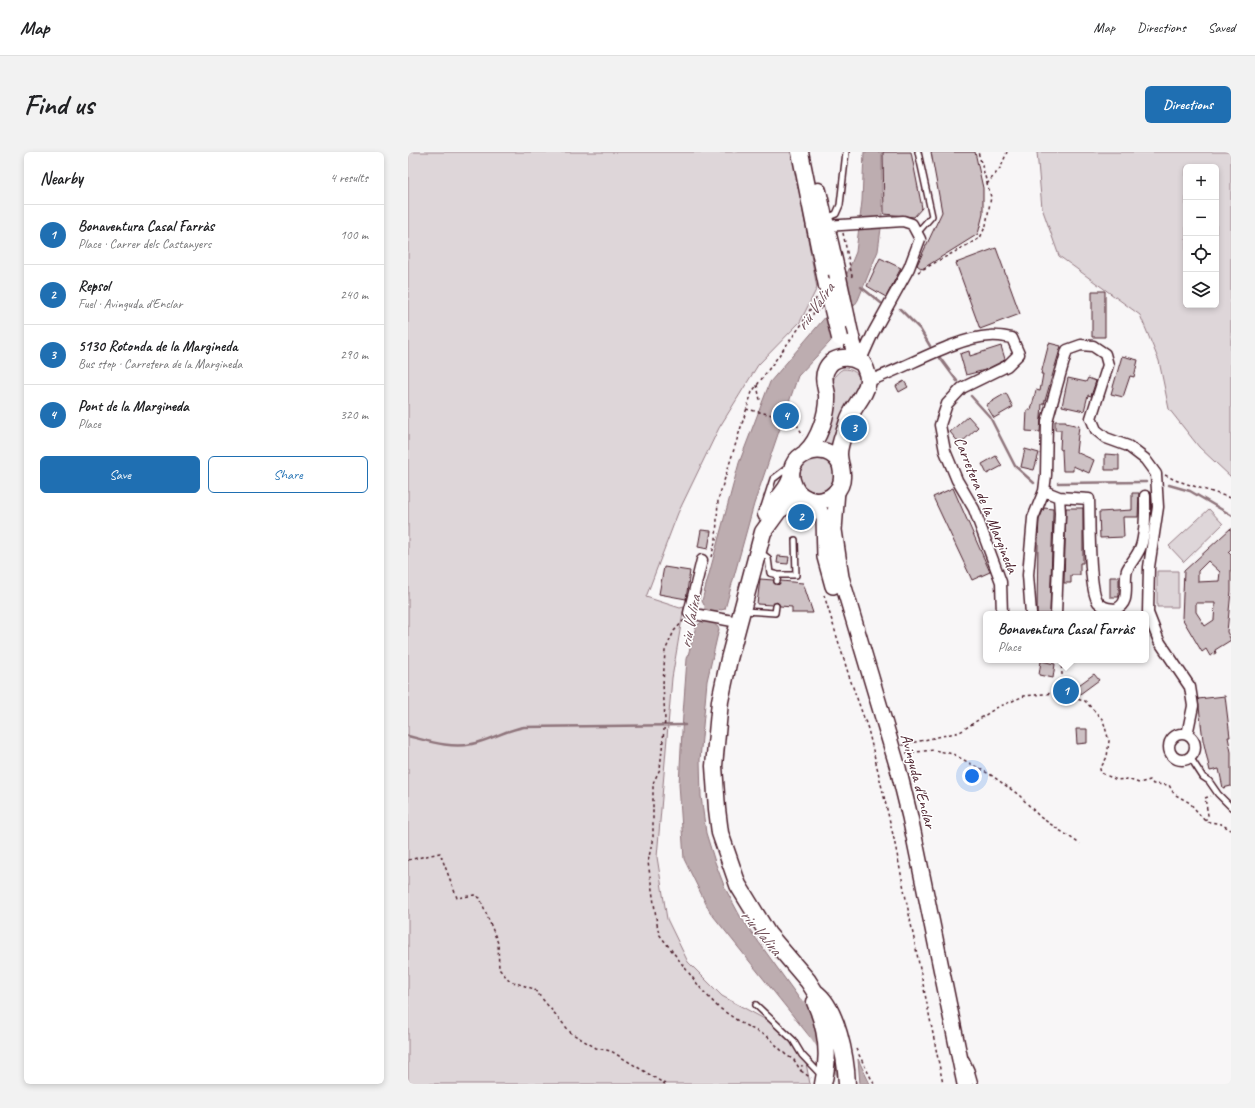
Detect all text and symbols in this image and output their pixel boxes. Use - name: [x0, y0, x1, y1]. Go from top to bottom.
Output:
- text: Map: [20, 16, 50, 40]
- text: Map: [1094, 19, 1115, 36]
- text: Directions: [1137, 19, 1186, 36]
- text: Saved: [1208, 19, 1235, 36]
- button: Directions: [1145, 86, 1231, 123]
- text: Find us: [24, 87, 94, 122]
- map controls: [1183, 164, 1219, 308]
- button: +: [1183, 164, 1219, 200]
- text: Nearby: [40, 168, 83, 189]
- text: 4 results: [330, 170, 368, 186]
- button: −: [1183, 200, 1219, 236]
- text: Bonaventura Casal Farràs: [78, 217, 214, 236]
- text: 1: [50, 227, 56, 243]
- text: 100 m: [340, 227, 368, 243]
- text: Place · Carrer dels Castanyers: [78, 236, 211, 252]
- button: locate: [1183, 236, 1219, 272]
- button: layers: [1183, 272, 1219, 308]
- text: Repsol: [78, 277, 110, 296]
- water label: riu Valira: [791, 277, 840, 335]
- text: 2: [50, 287, 56, 303]
- text: 240 m: [340, 287, 368, 303]
- text: Fuel · Avinguda d'Enclar: [78, 296, 182, 312]
- text: 5130 Rotonda de la Margineda: [78, 337, 238, 356]
- text: 3: [50, 347, 56, 363]
- text: 290 m: [340, 347, 368, 363]
- text: Bus stop · Carretera de la Margineda: [78, 356, 242, 372]
- text: Pont de la Margineda: [78, 397, 189, 416]
- pin: 4: [773, 401, 799, 431]
- text: 4: [50, 407, 56, 423]
- text: 320 m: [340, 407, 368, 423]
- pin: 3: [841, 413, 867, 443]
- text: Place: [78, 416, 101, 432]
- street label: Carretera de la Margineda: [949, 434, 1023, 577]
- button: Save: [40, 456, 200, 493]
- button: Share: [208, 456, 368, 493]
- pin: 2: [788, 502, 814, 532]
- water label: riu Valira: [675, 592, 706, 650]
- popup: [983, 611, 1149, 663]
- text: Bonaventura Casal Farràs: [998, 620, 1134, 639]
- text: Place: [998, 639, 1021, 655]
- pin: 1: [1053, 676, 1079, 706]
- street label: Avinguda d'Enclar: [896, 732, 941, 833]
- your location: [962, 766, 982, 786]
- water label: riu Valira: [736, 905, 788, 961]

